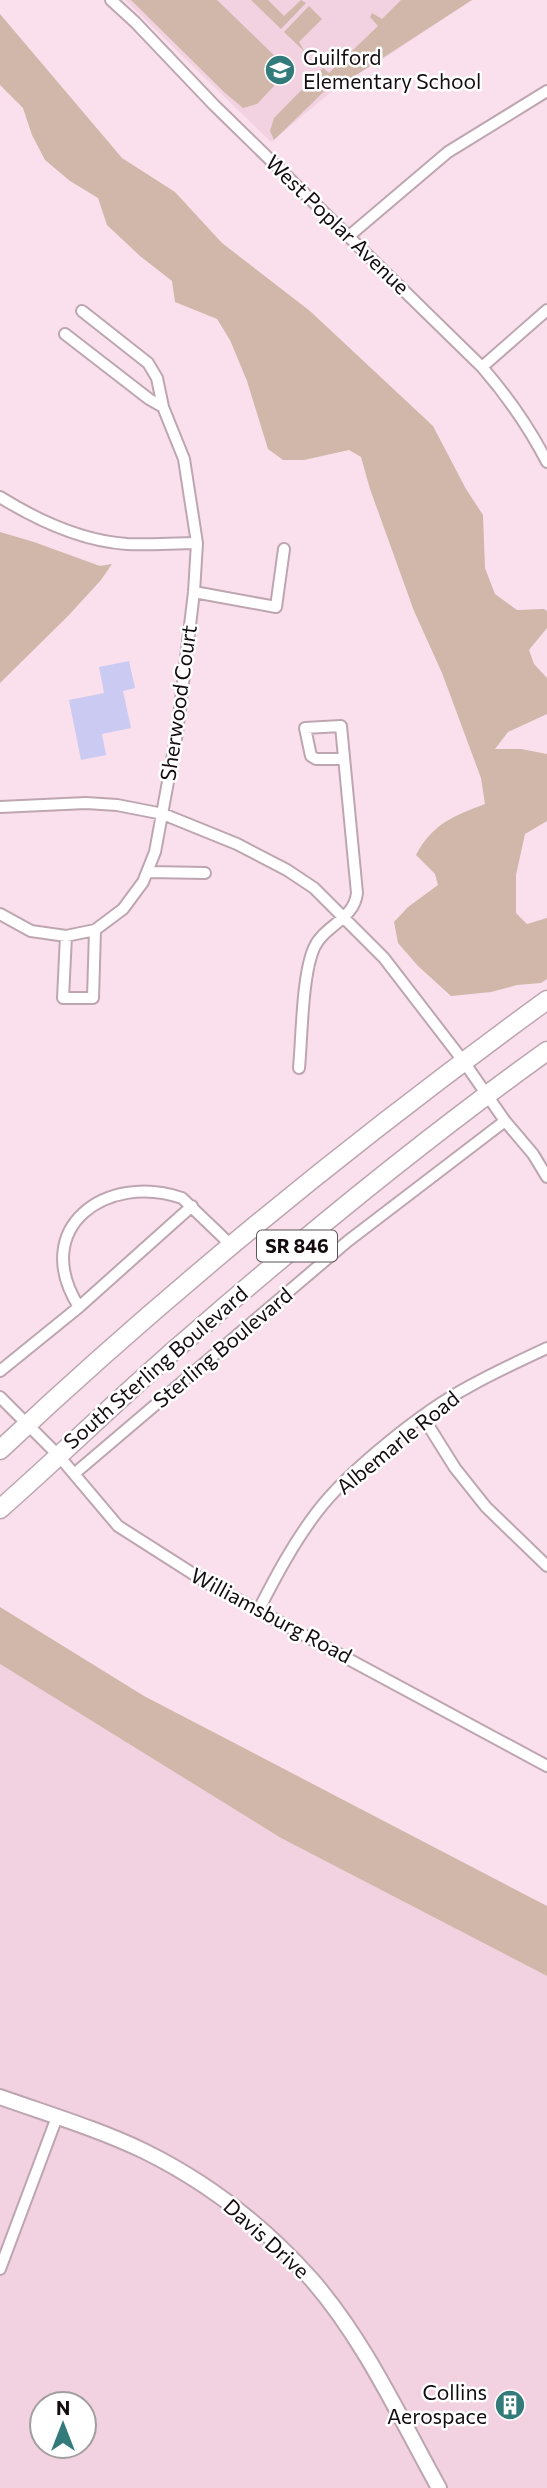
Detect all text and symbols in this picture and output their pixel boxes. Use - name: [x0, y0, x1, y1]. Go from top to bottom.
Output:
- place label: Guilford Elementary School: [303, 44, 481, 93]
- school or university icon: Guilford Elementary School: [263, 53, 297, 87]
- street label: West Poplar Avenue: [261, 149, 415, 299]
- street label: Sherwood Court: [154, 623, 201, 782]
- road number: SR 846: [257, 1230, 337, 1262]
- street label: South Sterling Boulevard: [58, 1280, 252, 1453]
- street label: Sterling Boulevard: [147, 1281, 297, 1412]
- street label: Albemarle Road: [331, 1385, 463, 1499]
- street label: Williamsburg Road: [187, 1562, 356, 1668]
- street label: Davis Drive: [219, 2193, 315, 2283]
- place label: Collins Aerospace: [387, 2379, 487, 2428]
- building icon: Collins Aerospace: [493, 2388, 527, 2422]
- north arrow: [28, 2390, 98, 2460]
- text: N: [56, 2396, 70, 2419]

